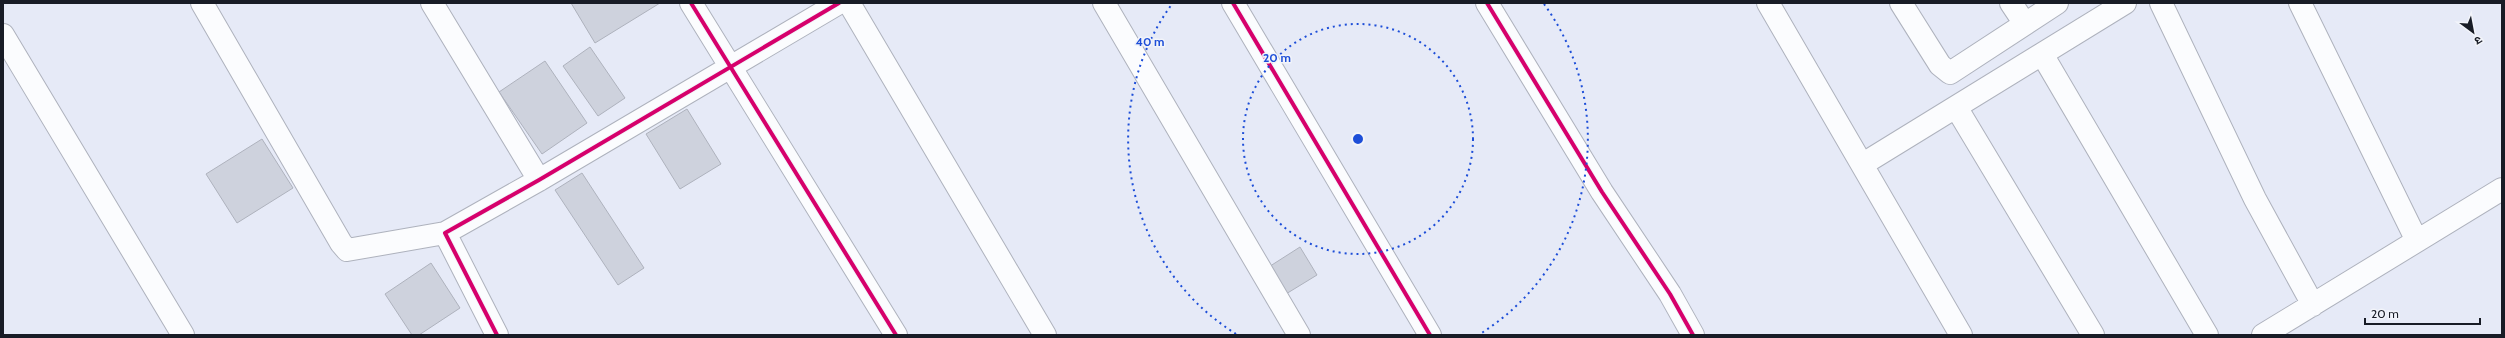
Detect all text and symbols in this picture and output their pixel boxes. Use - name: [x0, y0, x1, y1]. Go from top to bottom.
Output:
- north arrow: [2453, 12, 2493, 52]
- text: उ: [2471, 33, 2485, 48]
- text: 40 m: [1135, 34, 1165, 49]
- text: 20 m: [1263, 50, 1291, 65]
- centre of rings: [1351, 132, 1365, 146]
- scale bar: [2365, 300, 2480, 326]
- text: 20 m: [2371, 306, 2399, 321]

